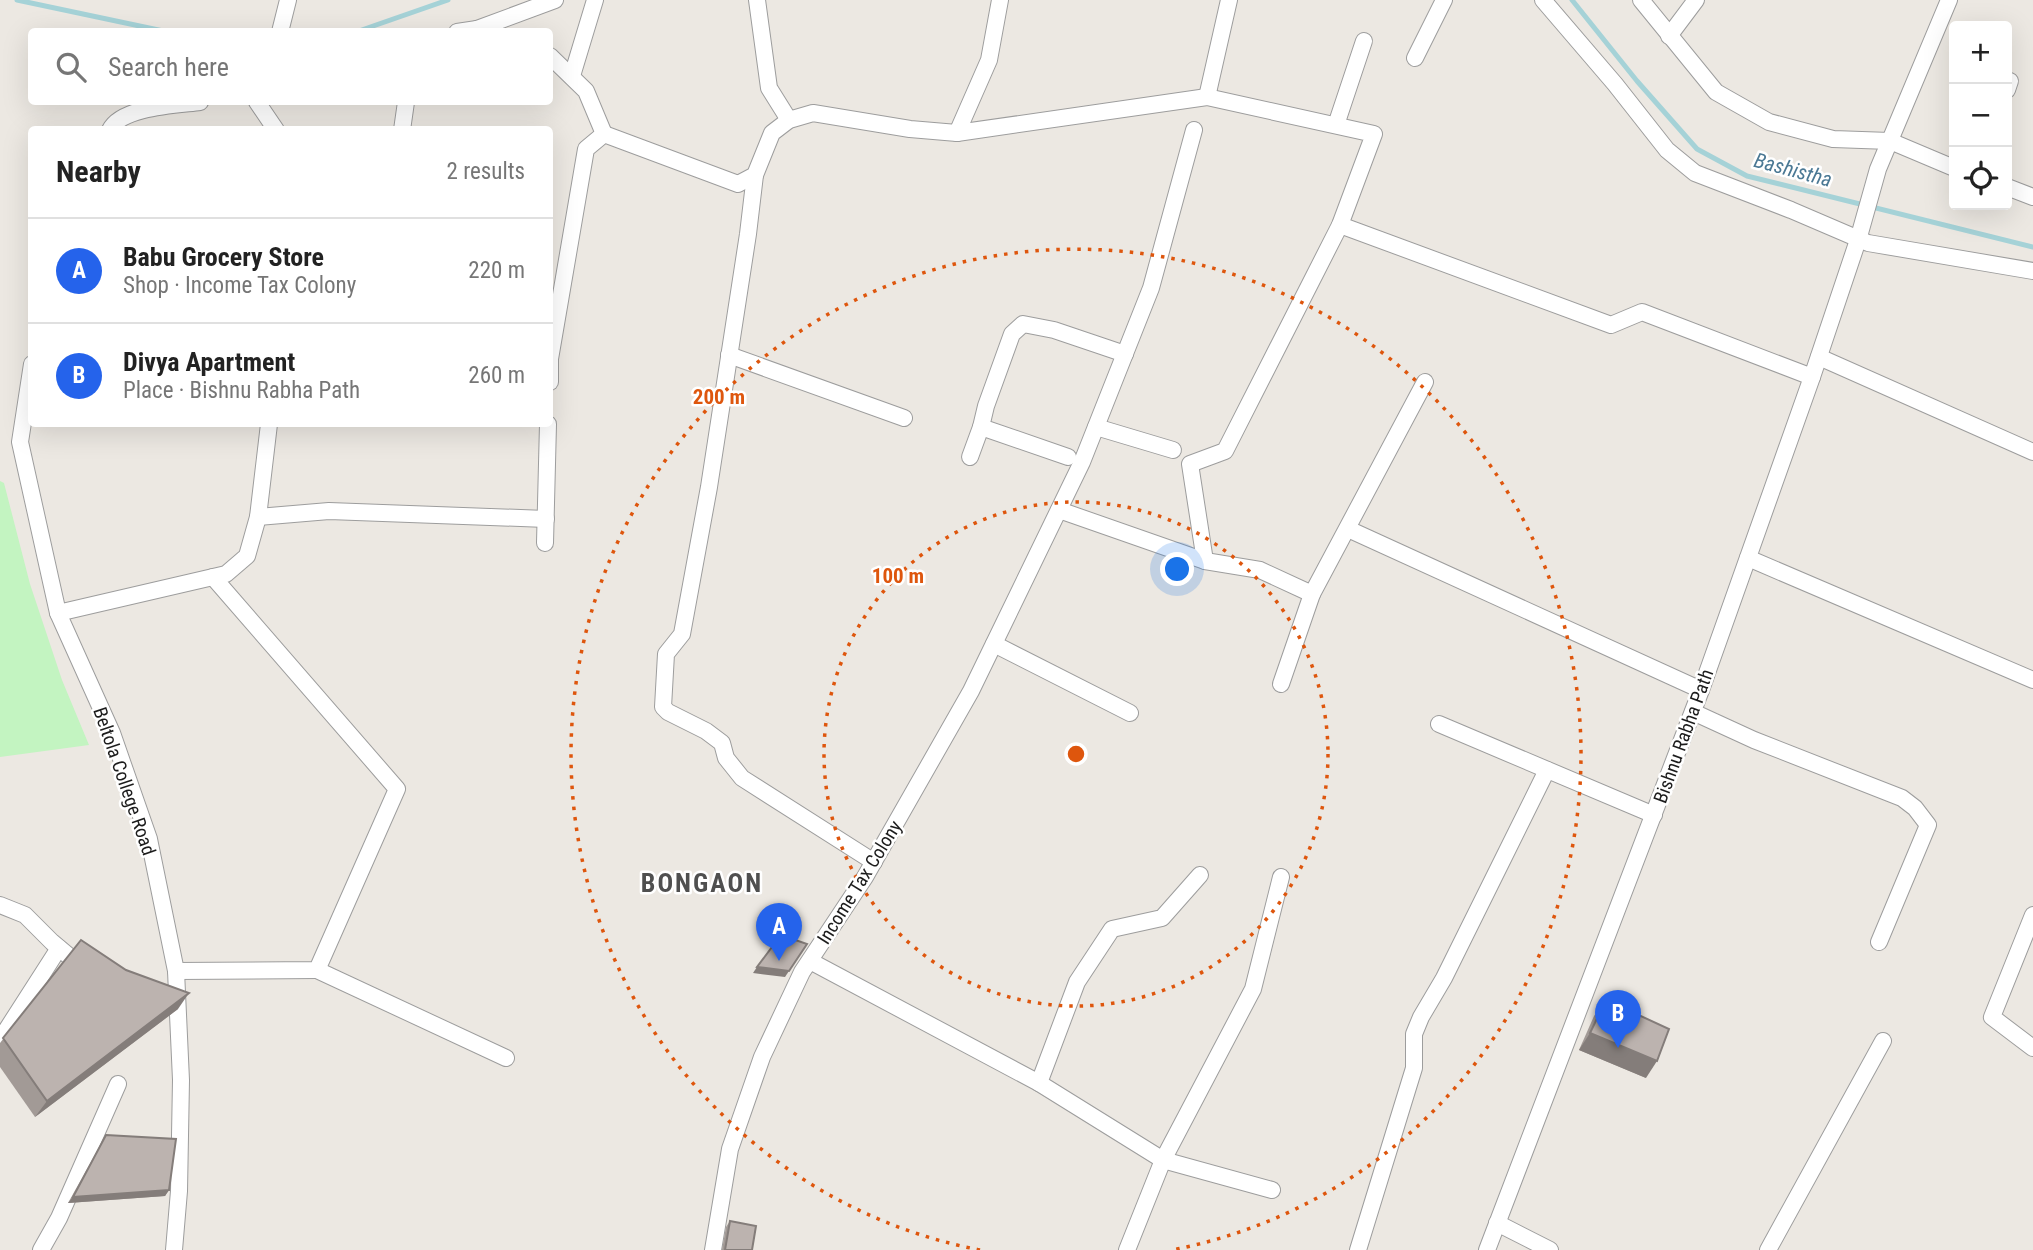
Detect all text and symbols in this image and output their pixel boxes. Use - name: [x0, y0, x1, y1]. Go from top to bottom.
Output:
- map controls: [1949, 21, 2012, 210]
- button: +: [1949, 21, 2012, 84]
- search box: [28, 28, 553, 105]
- icon: search: [52, 48, 90, 86]
- text: Search here: [108, 52, 229, 82]
- button: −: [1949, 84, 2012, 147]
- button: locate: [1949, 147, 2012, 210]
- water label: Bashistha: [1751, 148, 1835, 192]
- text: Nearby: [56, 154, 141, 189]
- text: 2 results: [447, 158, 525, 185]
- text: Babu Grocery Store: [123, 242, 324, 272]
- text: A: [72, 257, 86, 284]
- text: 220 m: [468, 257, 525, 284]
- text: Shop · Income Tax Colony: [123, 272, 356, 299]
- text: Divya Apartment: [123, 347, 295, 377]
- text: B: [73, 362, 85, 389]
- text: 260 m: [468, 362, 525, 389]
- text: Place · Bishnu Rabha Path: [123, 377, 360, 404]
- text: 200 m: [693, 385, 745, 409]
- your location: [1160, 552, 1194, 586]
- text: 100 m: [872, 564, 924, 588]
- street label: Bishnu Rabha Path: [1649, 666, 1718, 806]
- street label: Beltola College Road: [88, 704, 161, 858]
- centre of rings: [1064, 742, 1088, 766]
- street label: Income Tax Colony: [812, 816, 907, 948]
- district label: BONGAON: [641, 868, 763, 898]
- pin: A: [756, 903, 802, 961]
- pin: B: [1595, 990, 1641, 1048]

